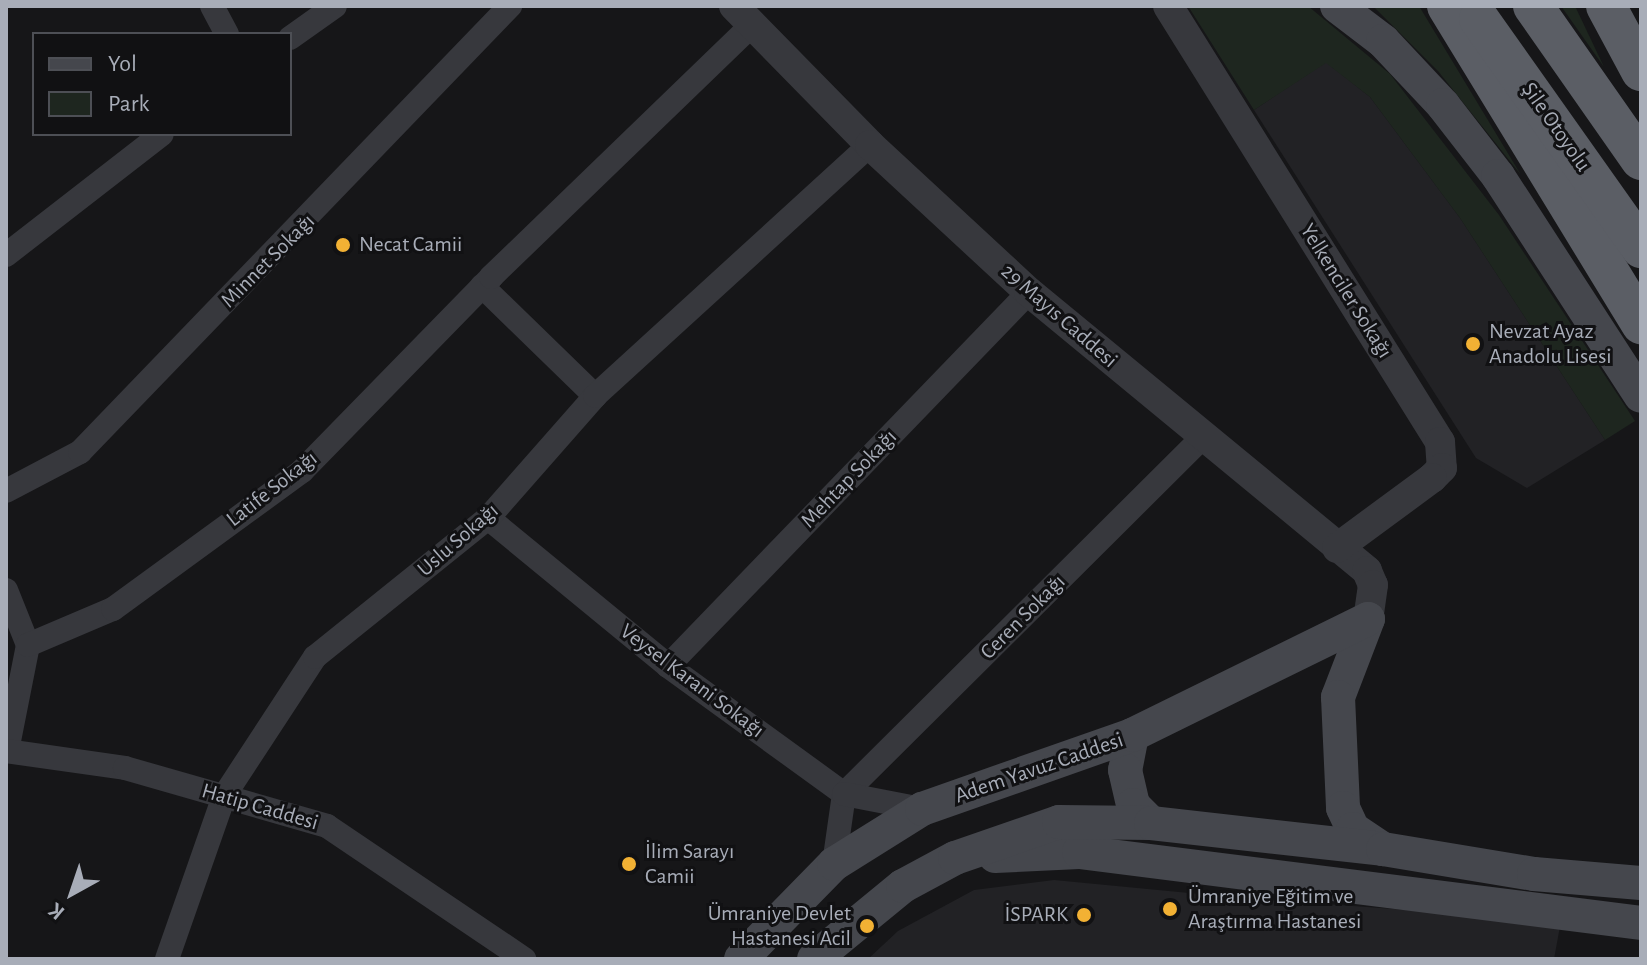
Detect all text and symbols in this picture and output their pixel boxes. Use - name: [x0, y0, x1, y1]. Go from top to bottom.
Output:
- legend: [32, 32, 292, 136]
- text: Yol: [108, 52, 137, 76]
- street label: Şile Otoyolu: [1516, 77, 1596, 177]
- text: Park: [108, 92, 149, 116]
- street label: Minnet Sokağı: [215, 208, 321, 314]
- street label: Yelkenciler Sokağı: [1294, 219, 1398, 363]
- place label: Necat Camii: [359, 232, 462, 258]
- marker: Necat Camii: [334, 236, 352, 254]
- street label: 29 Mayıs Caddesi: [995, 258, 1123, 374]
- place label: Nevzat Ayaz Anadolu Lisesi: [1489, 318, 1612, 370]
- marker: Nevzat Ayaz Anadolu Lisesi: [1464, 335, 1482, 353]
- street label: Mehtap Sokağı: [795, 424, 903, 534]
- street label: Latife Sokağı: [221, 445, 323, 533]
- street label: Uslu Sokağı: [412, 498, 504, 582]
- street label: Ceren Sokağı: [975, 569, 1071, 665]
- street label: Veysel Karani Sokağı: [615, 618, 769, 744]
- street label: Adem Yavuz Caddesi: [951, 727, 1127, 809]
- street label: Hatip Caddesi: [199, 778, 321, 836]
- place label: İlim Sarayı Camii: [645, 838, 734, 890]
- north arrow: [32, 853, 112, 933]
- marker: İlim Sarayı Camii: [620, 855, 638, 873]
- place label: Ümraniye Eğitim ve Araştırma Hastanesi: [1188, 883, 1361, 934]
- marker: Ümraniye Eğitim ve Araştırma Hastanesi: [1159, 898, 1181, 920]
- text: K: [45, 899, 69, 924]
- place label: Ümraniye Devlet Hastanesi Acil: [708, 900, 851, 952]
- place label: İSPARK: [1004, 902, 1068, 928]
- marker: İSPARK: [1075, 906, 1093, 924]
- marker: Ümraniye Devlet Hastanesi Acil: [858, 917, 876, 935]

